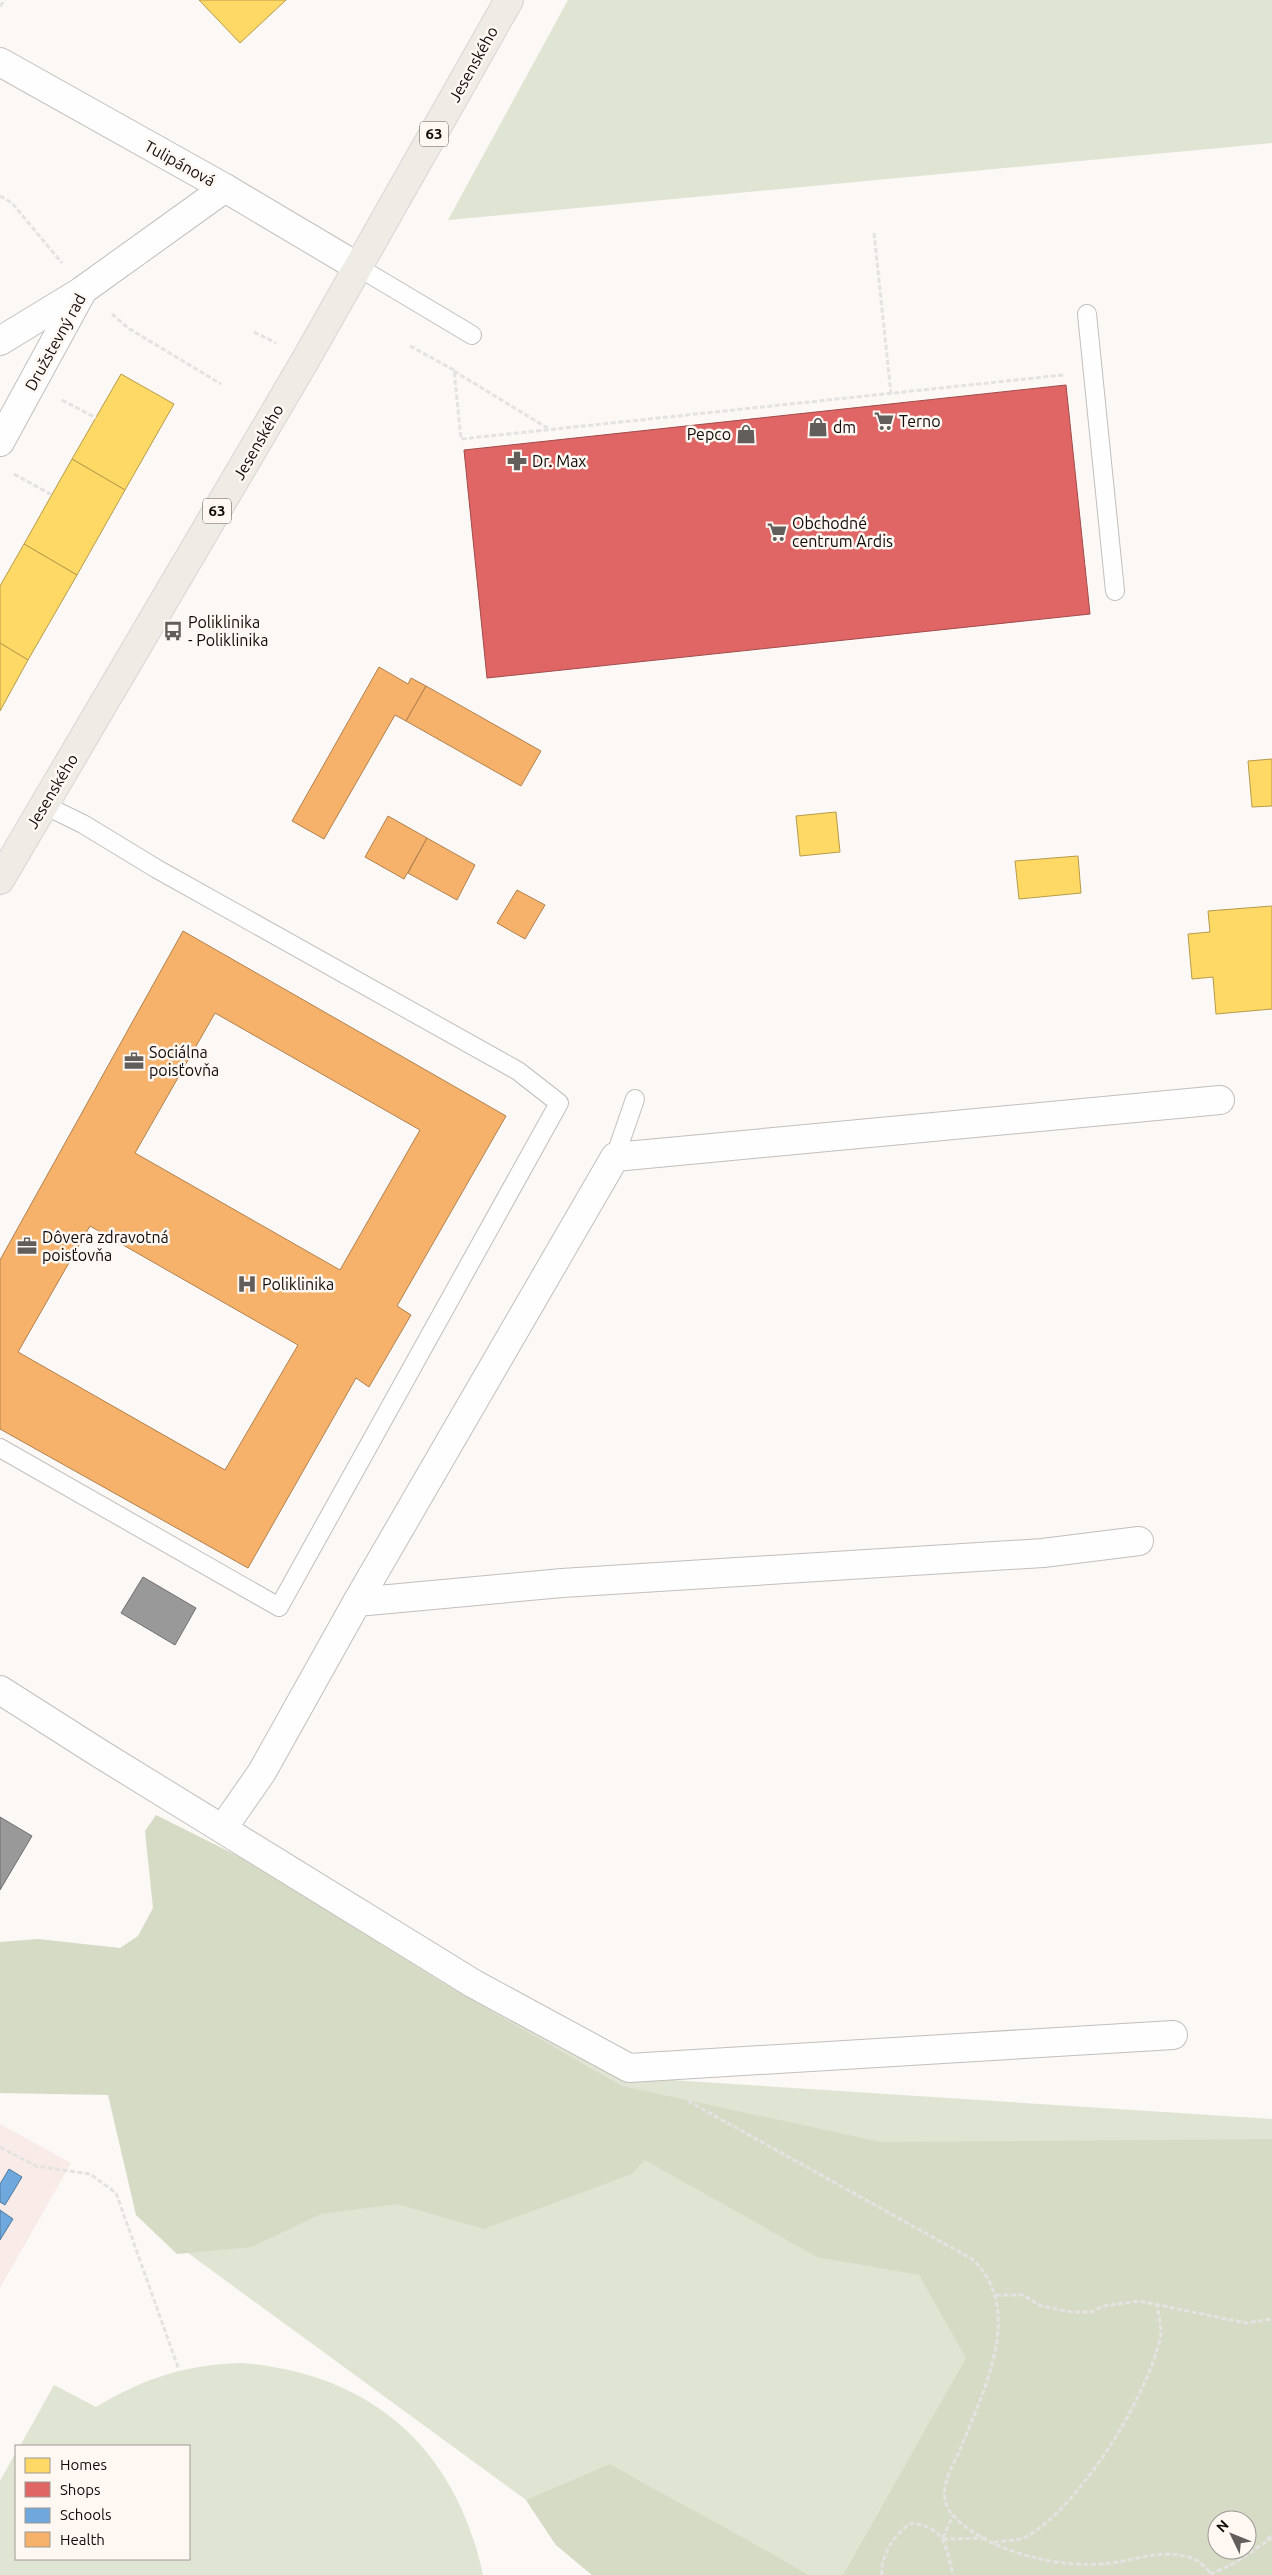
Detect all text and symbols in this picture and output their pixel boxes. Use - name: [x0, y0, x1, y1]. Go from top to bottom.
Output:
- street label: Jesenského: [445, 23, 501, 105]
- road number: 63: [420, 122, 448, 146]
- street label: Tulipánová: [142, 136, 218, 190]
- street label: Družstevný rad: [21, 291, 89, 393]
- street label: Jesenského: [229, 401, 287, 483]
- supermarket icon: Terno: [873, 410, 895, 432]
- place label: Terno: [899, 412, 941, 430]
- shop icon: dm: [807, 416, 829, 438]
- place label: dm: [833, 418, 856, 436]
- shop icon: Pepco: [735, 423, 757, 445]
- place label: Pepco: [687, 425, 731, 443]
- pharmacy icon: Dr. Max: [506, 450, 528, 472]
- place label: Dr. Max: [532, 452, 586, 470]
- road number: 63: [203, 498, 231, 524]
- place label: Obchodné centrum Ardis: [792, 514, 893, 550]
- supermarket icon: Obchodné centrum Ardis: [766, 521, 788, 543]
- place label: Poliklinika - Poliklinika: [188, 613, 269, 649]
- bus stop icon: Poliklinika - Poliklinika: [162, 620, 184, 642]
- street label: Jesenského: [23, 750, 81, 832]
- place label: Sociálna poisťovňa: [149, 1043, 219, 1079]
- office icon: Sociálna poisťovňa: [123, 1050, 145, 1072]
- place label: Dôvera zdravotná poisťovňa: [42, 1228, 169, 1264]
- office icon: Dôvera zdravotná poisťovňa: [16, 1235, 38, 1257]
- hospital icon: Poliklinika: [236, 1273, 258, 1295]
- place label: Poliklinika: [262, 1275, 334, 1293]
- legend: [15, 2445, 190, 2560]
- text: Homes: [60, 2456, 107, 2473]
- text: Shops: [60, 2481, 101, 2498]
- text: Schools: [60, 2506, 111, 2523]
- north arrow: [1207, 2510, 1257, 2560]
- text: N: [1213, 2517, 1232, 2535]
- text: Health: [60, 2531, 105, 2548]

